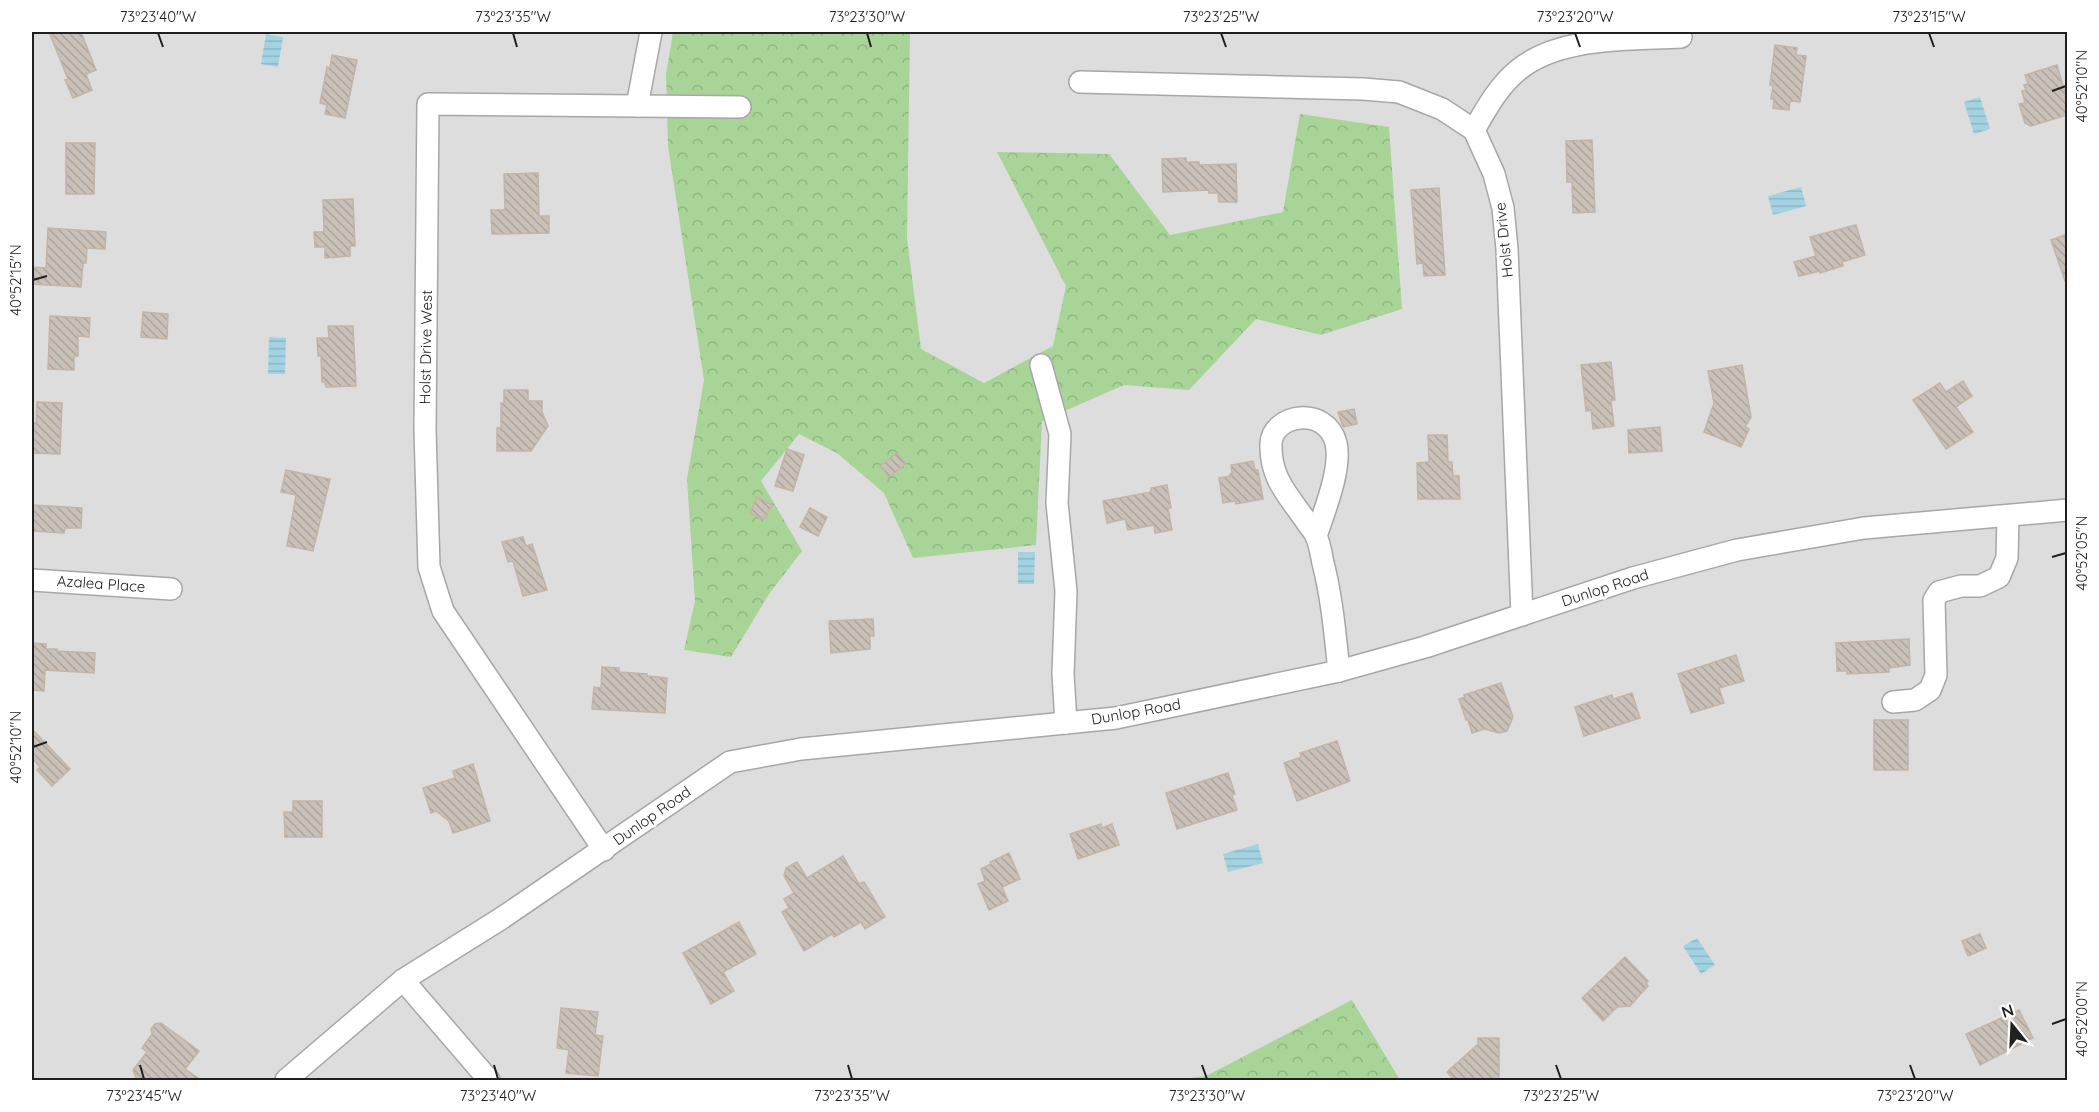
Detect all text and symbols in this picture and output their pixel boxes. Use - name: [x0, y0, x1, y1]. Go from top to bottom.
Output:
- text: 73°23'40"W: [120, 7, 197, 26]
- text: 73°23'35"W: [475, 7, 551, 26]
- text: 73°23'30"W: [829, 7, 906, 26]
- text: 73°23'25"W: [1183, 7, 1260, 26]
- text: 73°23'20"W: [1536, 7, 1614, 26]
- text: 73°23'15"W: [1892, 7, 1966, 26]
- text: 40°52'10"N: [2072, 50, 2091, 122]
- street label: Holst Drive: [1490, 201, 1517, 279]
- text: 40°52'15"N: [6, 244, 25, 316]
- street label: Holst Drive West: [415, 290, 436, 404]
- text: 40°52'05"N: [2072, 516, 2091, 590]
- street label: Dunlop Road: [1559, 564, 1651, 611]
- street label: Azalea Place: [56, 571, 146, 596]
- street label: Dunlop Road: [1090, 694, 1182, 729]
- text: 40°52'10"N: [6, 711, 25, 783]
- street label: Dunlop Road: [609, 782, 694, 849]
- text: 40°52'00"N: [2072, 981, 2091, 1057]
- north arrow: [1982, 995, 2042, 1055]
- text: N: [1999, 999, 2016, 1022]
- text: 73°23'45"W: [106, 1086, 183, 1105]
- text: 73°23'40"W: [460, 1086, 537, 1105]
- text: 73°23'35"W: [814, 1086, 890, 1105]
- text: 73°23'30"W: [1169, 1086, 1246, 1105]
- text: 73°23'25"W: [1523, 1086, 1600, 1105]
- text: 73°23'20"W: [1876, 1086, 1954, 1105]

